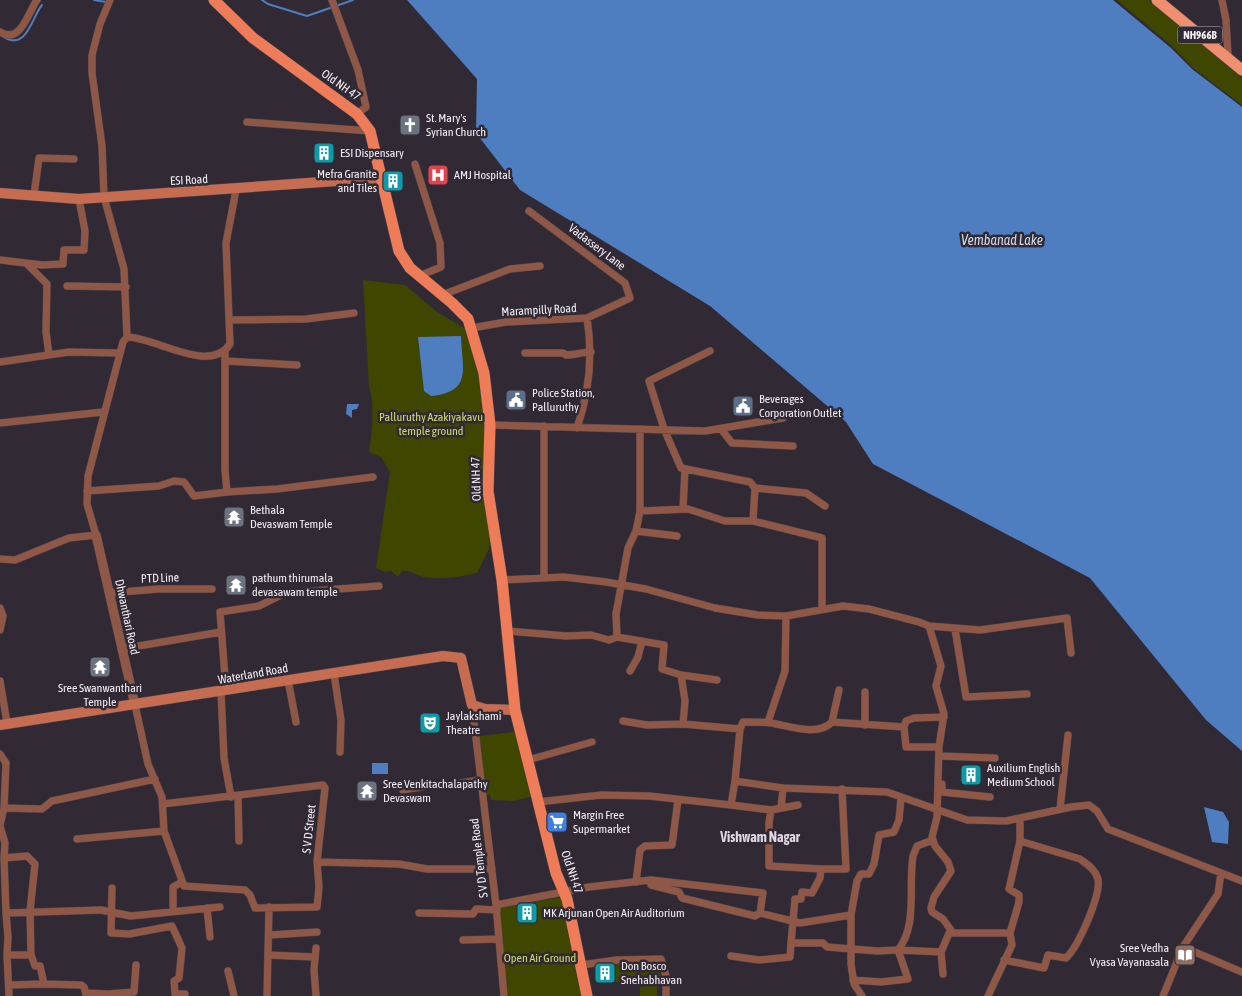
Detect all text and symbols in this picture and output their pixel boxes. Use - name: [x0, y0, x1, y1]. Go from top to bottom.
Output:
- road number: NH966B: [1178, 26, 1222, 44]
- street label: Old NH 47: [319, 67, 363, 104]
- place label: St. Mary's Syrian Church: [426, 111, 486, 139]
- church icon: St. Mary's Syrian Church: [398, 113, 422, 137]
- building icon: ESI Dispensary: [312, 141, 336, 165]
- place label: ESI Dispensary: [340, 146, 404, 160]
- hospital icon: AMJ Hospital: [426, 163, 450, 187]
- place label: Mefra Granite and Tiles: [317, 167, 377, 195]
- place label: AMJ Hospital: [454, 168, 512, 182]
- building icon: Mefra Granite and Tiles: [381, 169, 405, 193]
- street label: ESI Road: [170, 172, 208, 188]
- street label: Vadassery Lane: [566, 221, 628, 273]
- water label: Vembanad Lake: [961, 232, 1043, 248]
- street label: Marampilly Road: [501, 301, 577, 319]
- place label: Police Station, Palluruthy: [532, 386, 595, 414]
- public building icon: Police Station, Palluruthy: [504, 388, 528, 412]
- place label: Beverages Corporation Outlet: [759, 392, 842, 420]
- public building icon: Beverages Corporation Outlet: [731, 394, 755, 418]
- park label: Palluruthy Azakiyakavu temple ground: [379, 410, 483, 438]
- street label: Old NH 47: [468, 456, 484, 501]
- place label: Bethala Devaswam Temple: [250, 503, 332, 531]
- temple icon: Bethala Devaswam Temple: [222, 505, 246, 529]
- street label: PTD Line: [141, 570, 179, 586]
- place label: pathum thirumala devasawam temple: [252, 571, 338, 599]
- temple icon: pathum thirumala devasawam temple: [224, 573, 248, 597]
- street label: Dhwanthari Road: [112, 578, 142, 656]
- temple icon: Sree Swanwanthari Temple: [88, 655, 112, 679]
- street label: Waterland Road: [217, 661, 289, 687]
- place label: Sree Swanwanthari Temple: [58, 681, 142, 709]
- place label: Jaylakshami Theatre: [446, 709, 501, 737]
- theatre icon: Jaylakshami Theatre: [418, 711, 442, 735]
- place label: Auxilium English Medium School: [987, 761, 1060, 789]
- building icon: Auxilium English Medium School: [959, 763, 983, 787]
- place label: Sree Venkitachalapathy Devaswam: [383, 777, 488, 805]
- temple icon: Sree Venkitachalapathy Devaswam: [355, 779, 379, 803]
- street label: S V D Street: [299, 803, 319, 854]
- place label: Margin Free Supermarket: [573, 808, 631, 836]
- supermarket icon: Margin Free Supermarket: [545, 810, 569, 834]
- street label: S V D Temple Road: [467, 817, 491, 899]
- district label: Vishwam Nagar: [719, 829, 801, 845]
- street label: Old NH 47: [558, 849, 586, 896]
- building icon: MK Arjunan Open Air Auditorium: [515, 901, 539, 925]
- place label: MK Arjunan Open Air Auditorium: [543, 906, 685, 920]
- place label: Sree Vedha Vyasa Vayanasala: [1090, 941, 1169, 969]
- library icon: Sree Vedha Vyasa Vayanasala: [1173, 943, 1197, 967]
- park label: Open Air Ground: [504, 951, 576, 965]
- place label: Don Bosco Snehabhavan: [621, 959, 682, 987]
- building icon: Don Bosco Snehabhavan: [593, 961, 617, 985]

